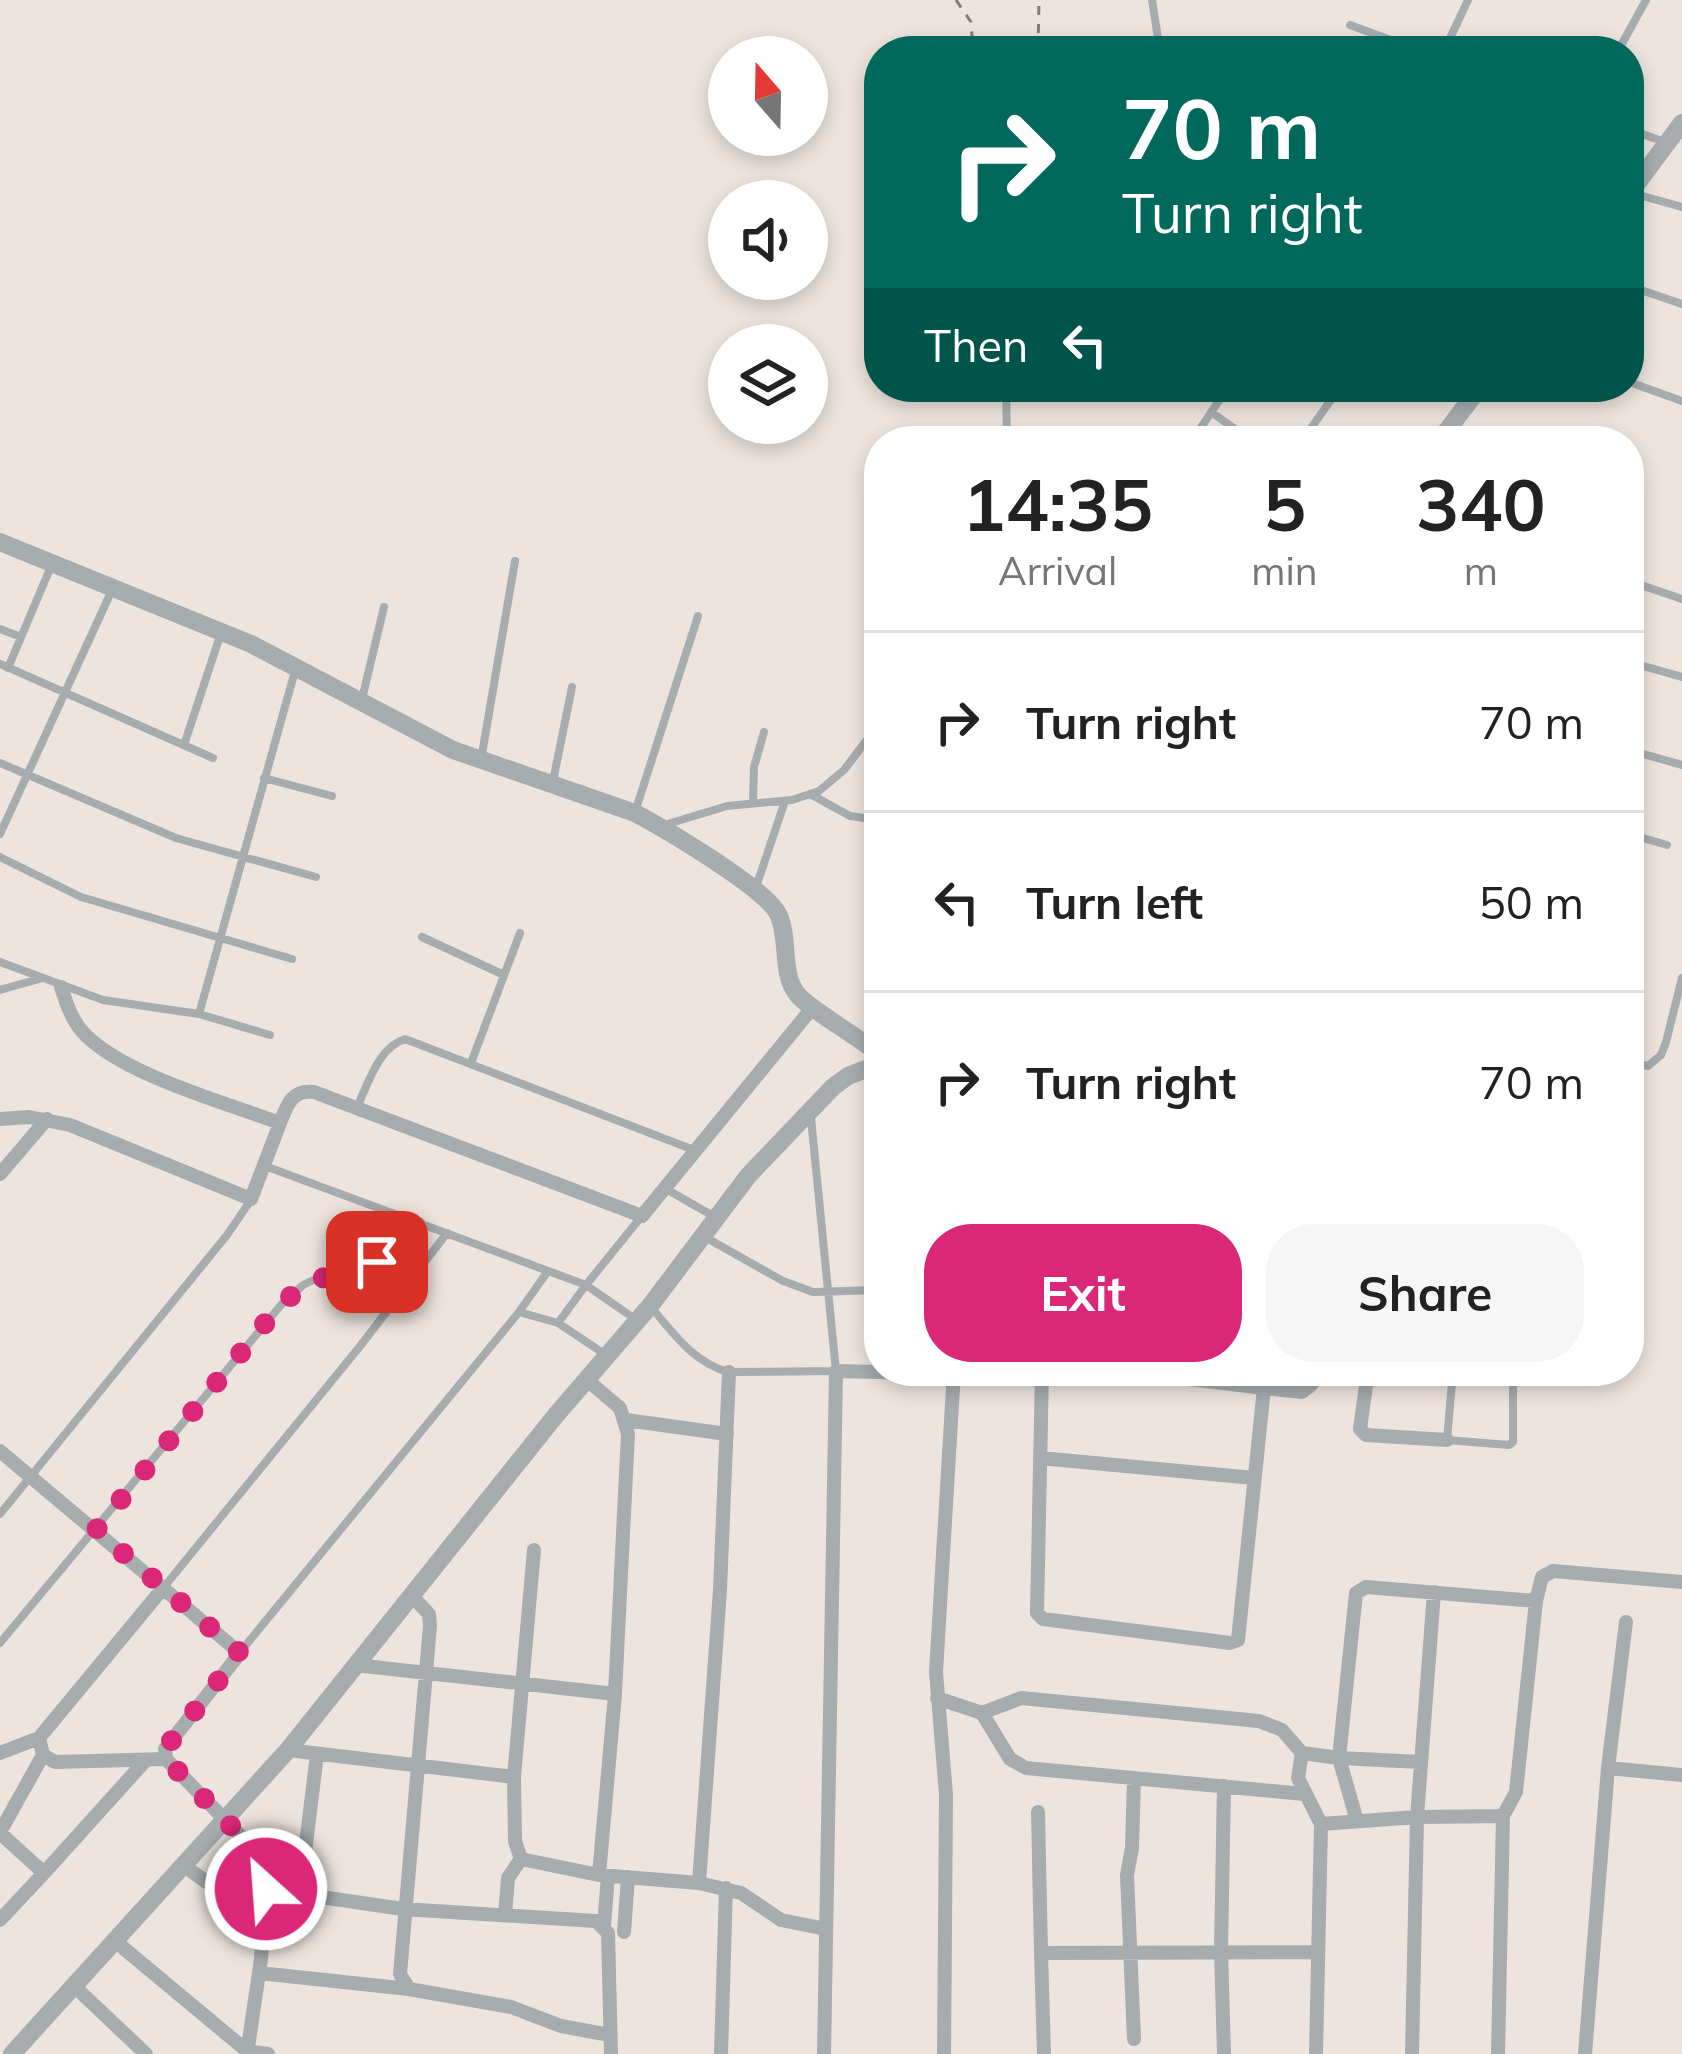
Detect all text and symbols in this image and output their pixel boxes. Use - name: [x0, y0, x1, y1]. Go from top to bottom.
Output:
- north arrow: [708, 36, 828, 156]
- map controls: [708, 36, 828, 444]
- text: 70 m: [1122, 75, 1321, 180]
- icon: right: [924, 84, 1080, 240]
- text: Turn right: [1122, 179, 1363, 247]
- button: sound: [708, 180, 828, 300]
- icon: left: [1052, 312, 1118, 378]
- text: Then: [924, 317, 1028, 373]
- button: layers: [708, 324, 828, 444]
- text: 14:35: [962, 459, 1153, 549]
- text: 5: [1263, 459, 1306, 549]
- text: 340: [1416, 459, 1546, 549]
- text: Arrival: [998, 546, 1117, 595]
- text: min: [1251, 546, 1318, 595]
- text: m: [1464, 546, 1498, 595]
- icon: right: [924, 689, 990, 755]
- text: Turn right: [1026, 694, 1236, 750]
- text: 70 m: [1479, 694, 1584, 750]
- icon: left: [924, 869, 990, 935]
- text: Turn left: [1026, 874, 1203, 930]
- text: 50 m: [1479, 874, 1584, 930]
- icon: right: [924, 1049, 990, 1115]
- text: Turn right: [1026, 1054, 1236, 1110]
- text: 70 m: [1479, 1054, 1584, 1110]
- pin: [326, 1211, 428, 1313]
- button: Exit: [924, 1224, 1242, 1362]
- button: Share: [1266, 1224, 1584, 1362]
- icon: arrive: [344, 1229, 410, 1295]
- position arrow: [203, 1826, 329, 1952]

